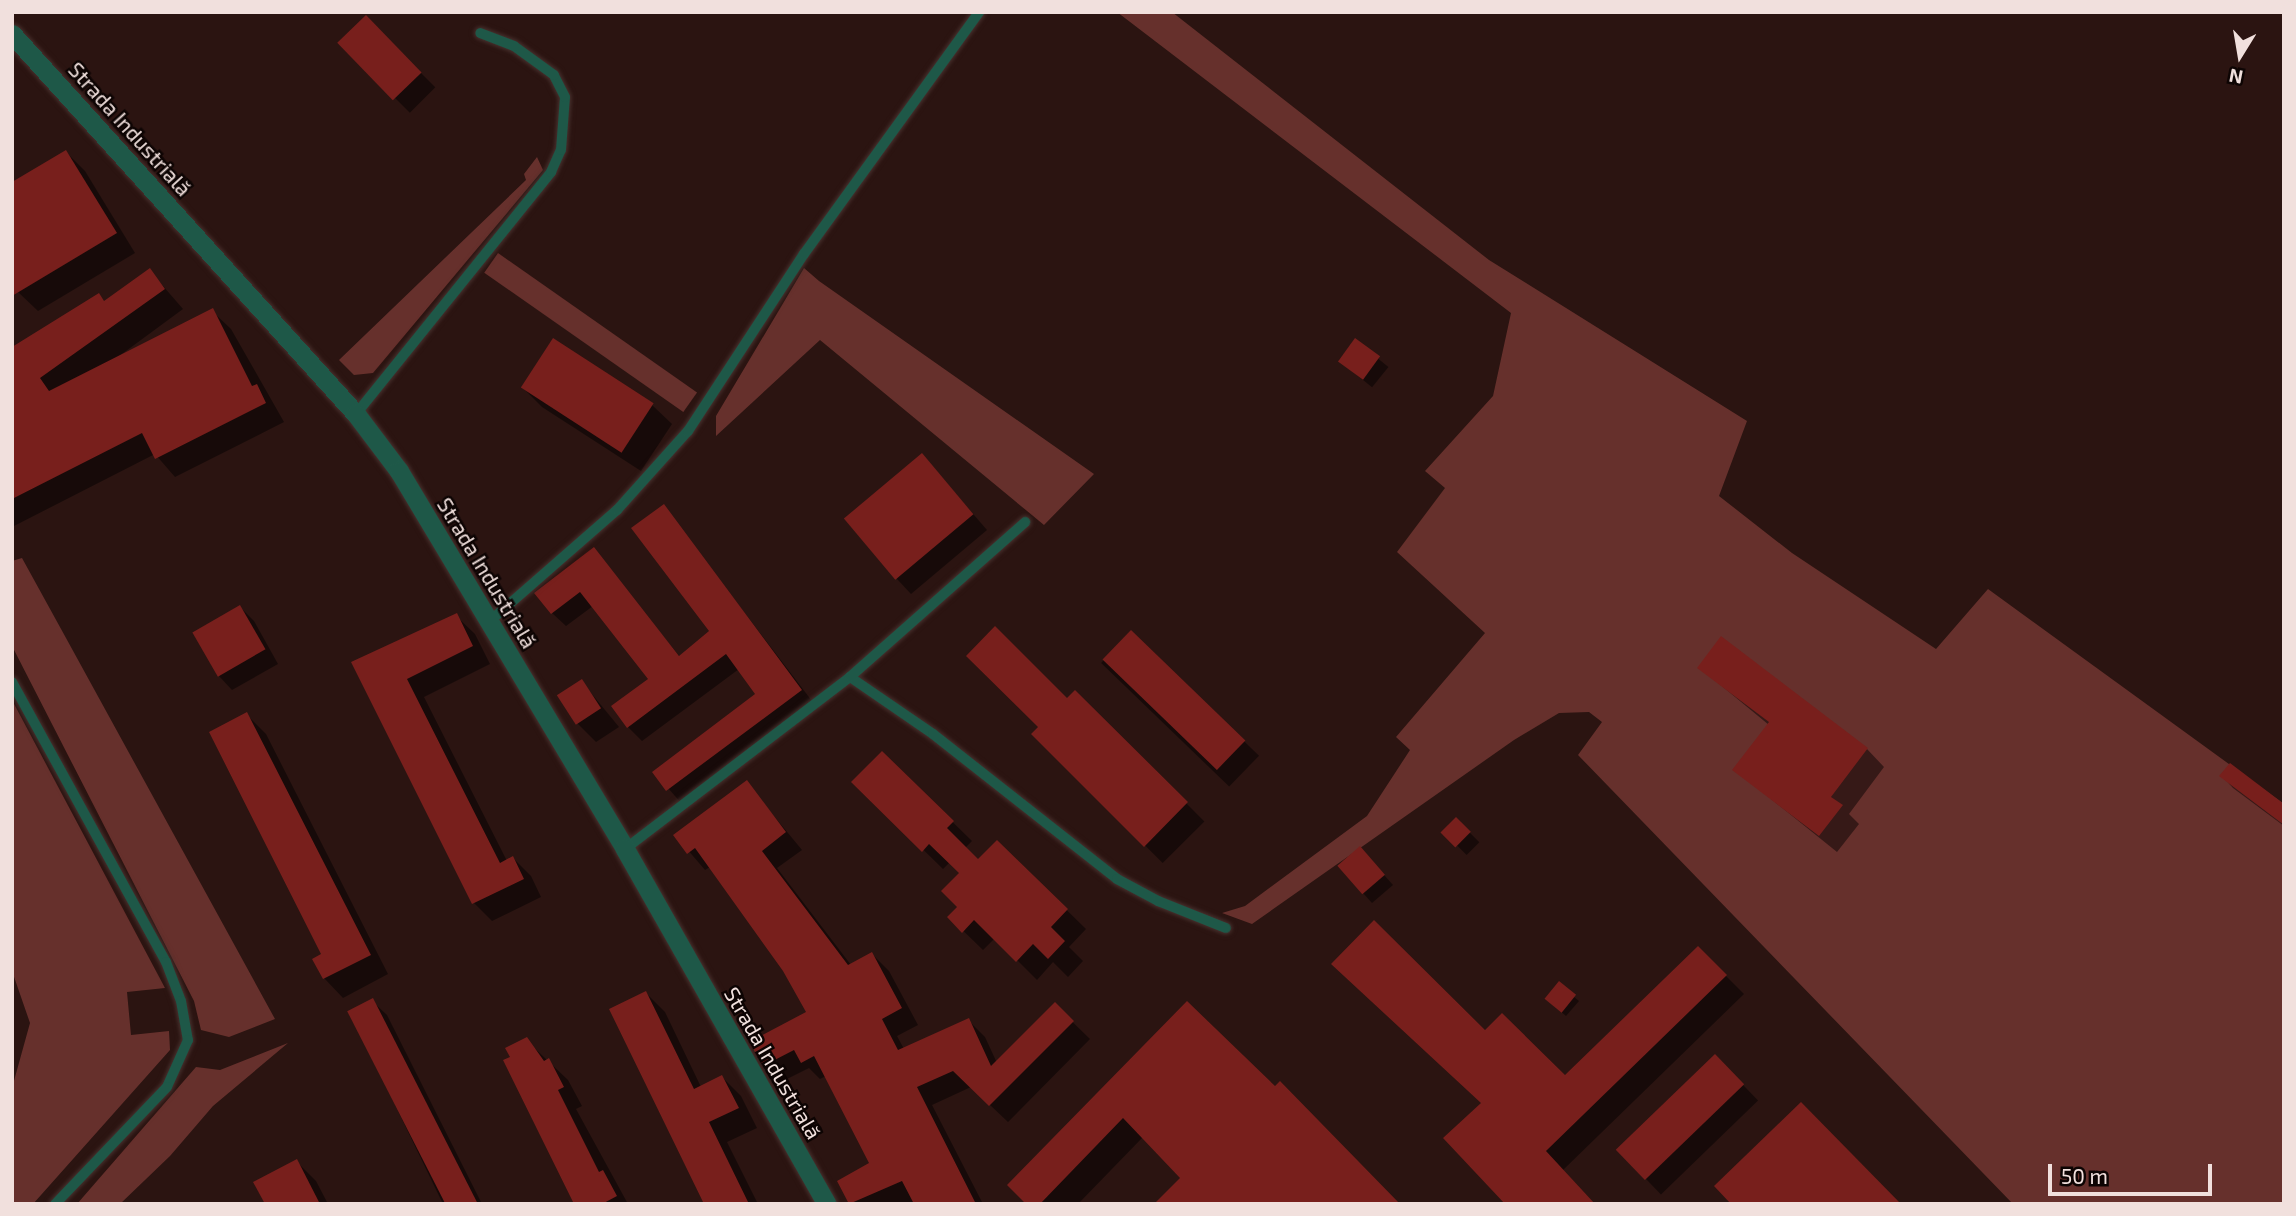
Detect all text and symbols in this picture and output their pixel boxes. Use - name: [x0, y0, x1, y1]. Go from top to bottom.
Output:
- north arrow: [2205, 21, 2275, 91]
- street label: Strada Industrială: [63, 57, 197, 201]
- text: N: [2227, 65, 2245, 90]
- street label: Strada Industrială: [432, 493, 542, 653]
- street label: Strada Industrială: [719, 983, 827, 1143]
- scale bar: [2051, 1150, 2216, 1194]
- text: 50 m: [2061, 1163, 2108, 1188]

